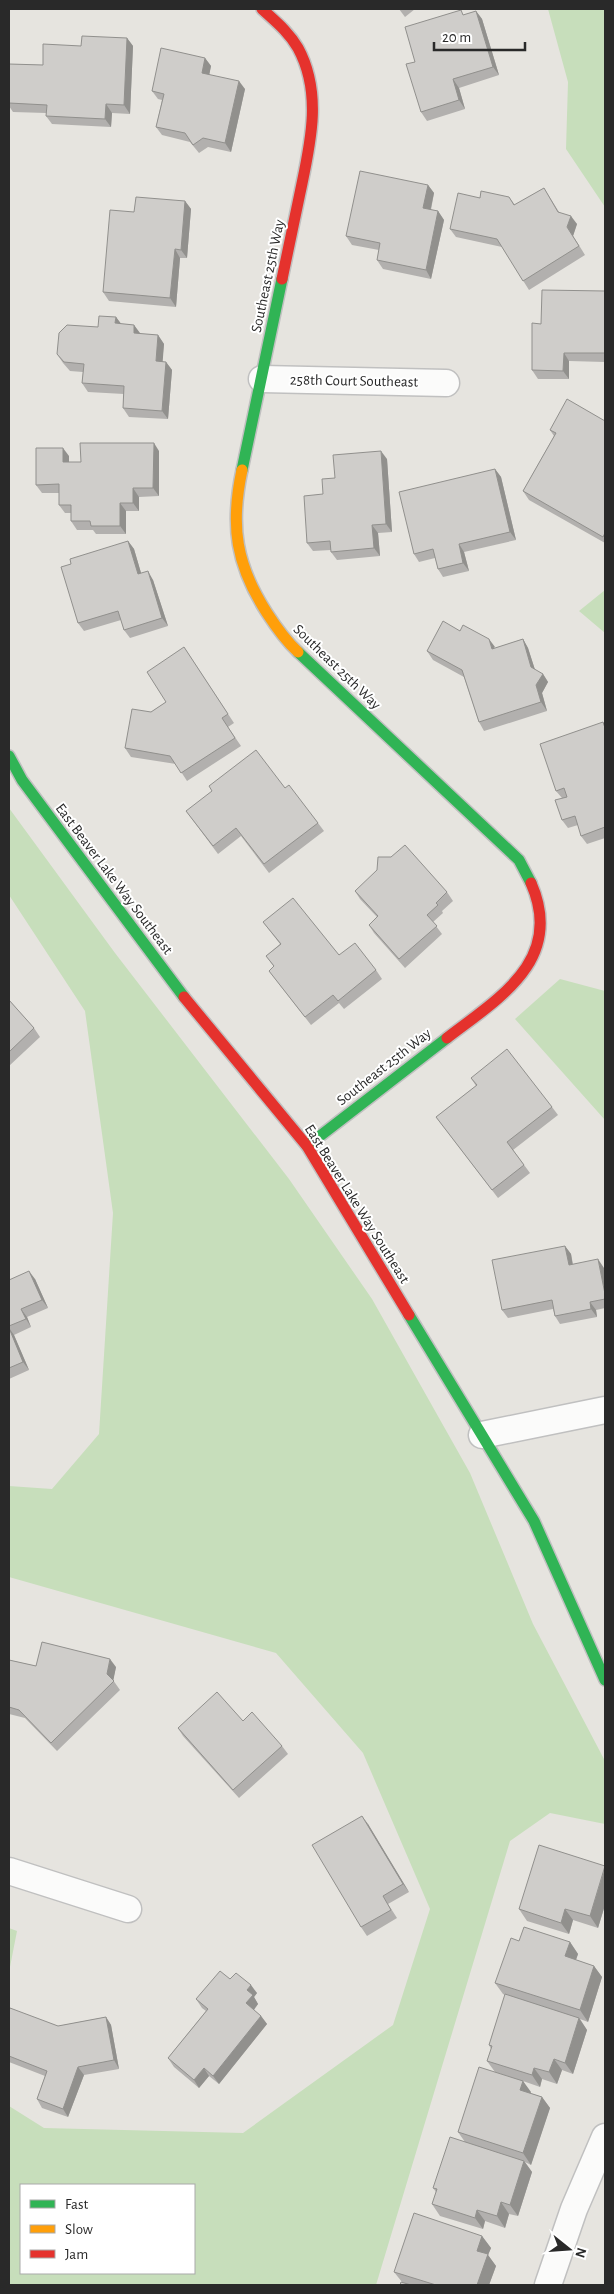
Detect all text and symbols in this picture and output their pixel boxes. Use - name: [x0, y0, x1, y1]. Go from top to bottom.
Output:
- scale bar: [434, 20, 525, 52]
- text: 20 m: [442, 30, 471, 45]
- street label: Southeast 25th Way: [249, 218, 287, 334]
- street label: 258th Court Southeast: [290, 372, 418, 390]
- street label: Southeast 25th Way: [290, 622, 384, 713]
- street label: East Beaver Lake Way Southeast: [52, 801, 176, 957]
- street label: Southeast 25th Way: [334, 1025, 434, 1108]
- street label: East Beaver Lake Way Southeast: [302, 1122, 412, 1286]
- legend: [20, 2184, 195, 2274]
- text: Fast: [65, 2197, 89, 2212]
- text: Slow: [65, 2222, 93, 2237]
- north arrow: [544, 2224, 594, 2274]
- text: N: [572, 2246, 589, 2259]
- text: Jam: [65, 2247, 88, 2262]

